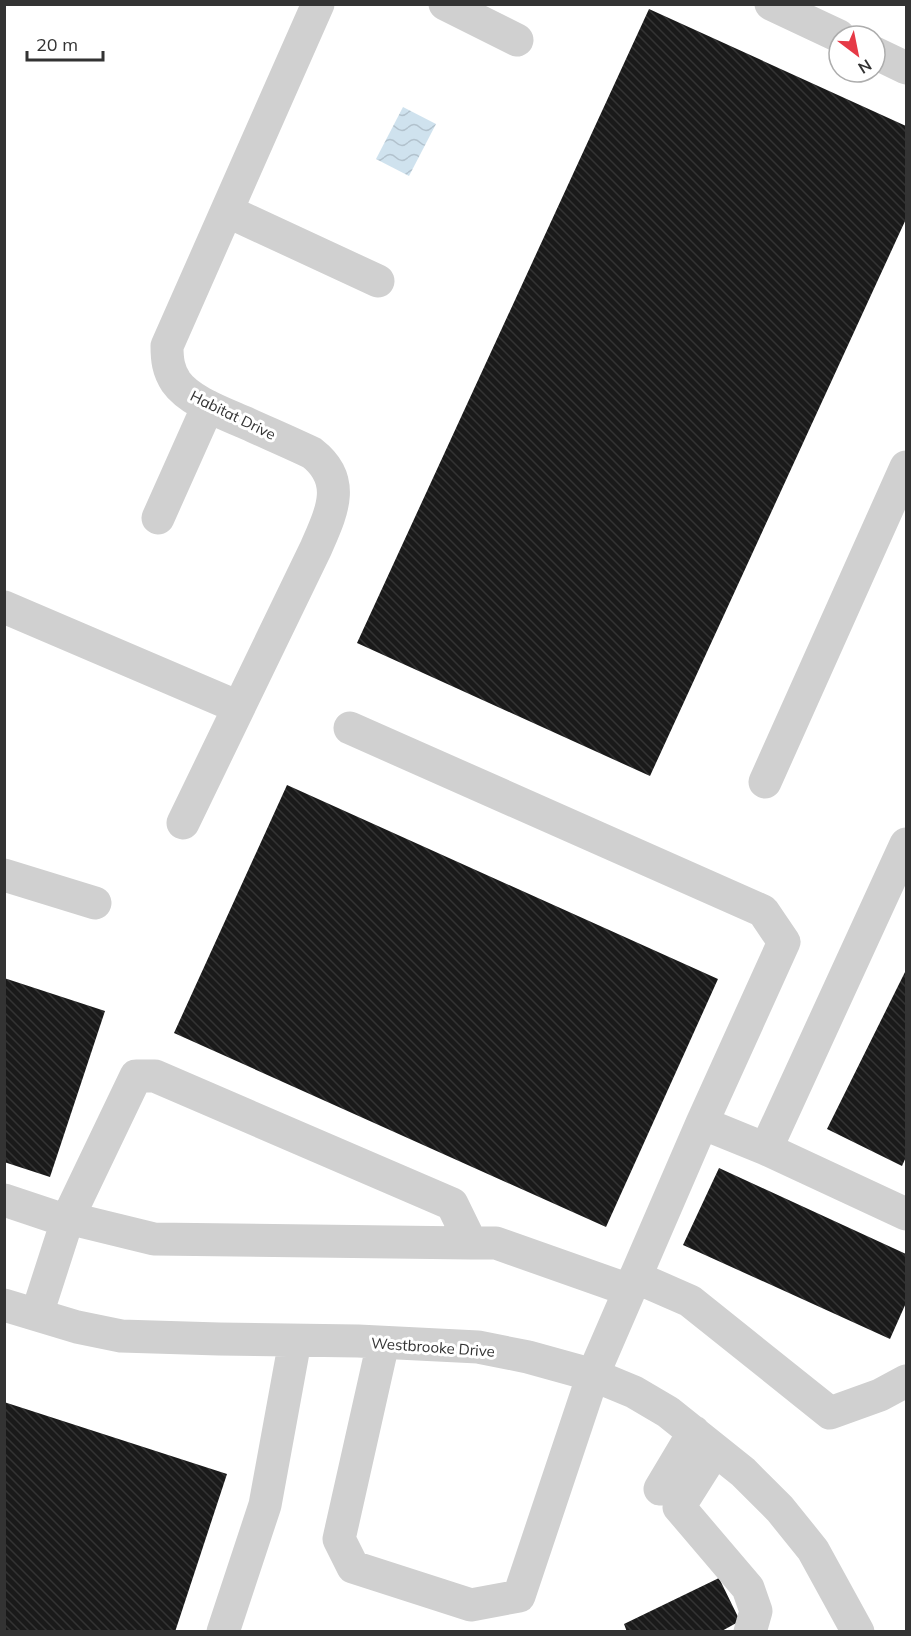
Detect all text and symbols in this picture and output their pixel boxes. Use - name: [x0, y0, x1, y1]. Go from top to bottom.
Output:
- scale bar: [27, 24, 104, 62]
- north arrow: [827, 24, 887, 84]
- text: 20 m: [36, 33, 78, 56]
- text: N: [855, 55, 875, 78]
- street label: Habitat Drive: [187, 386, 279, 444]
- street label: Westbrooke Drive: [371, 1333, 495, 1361]

